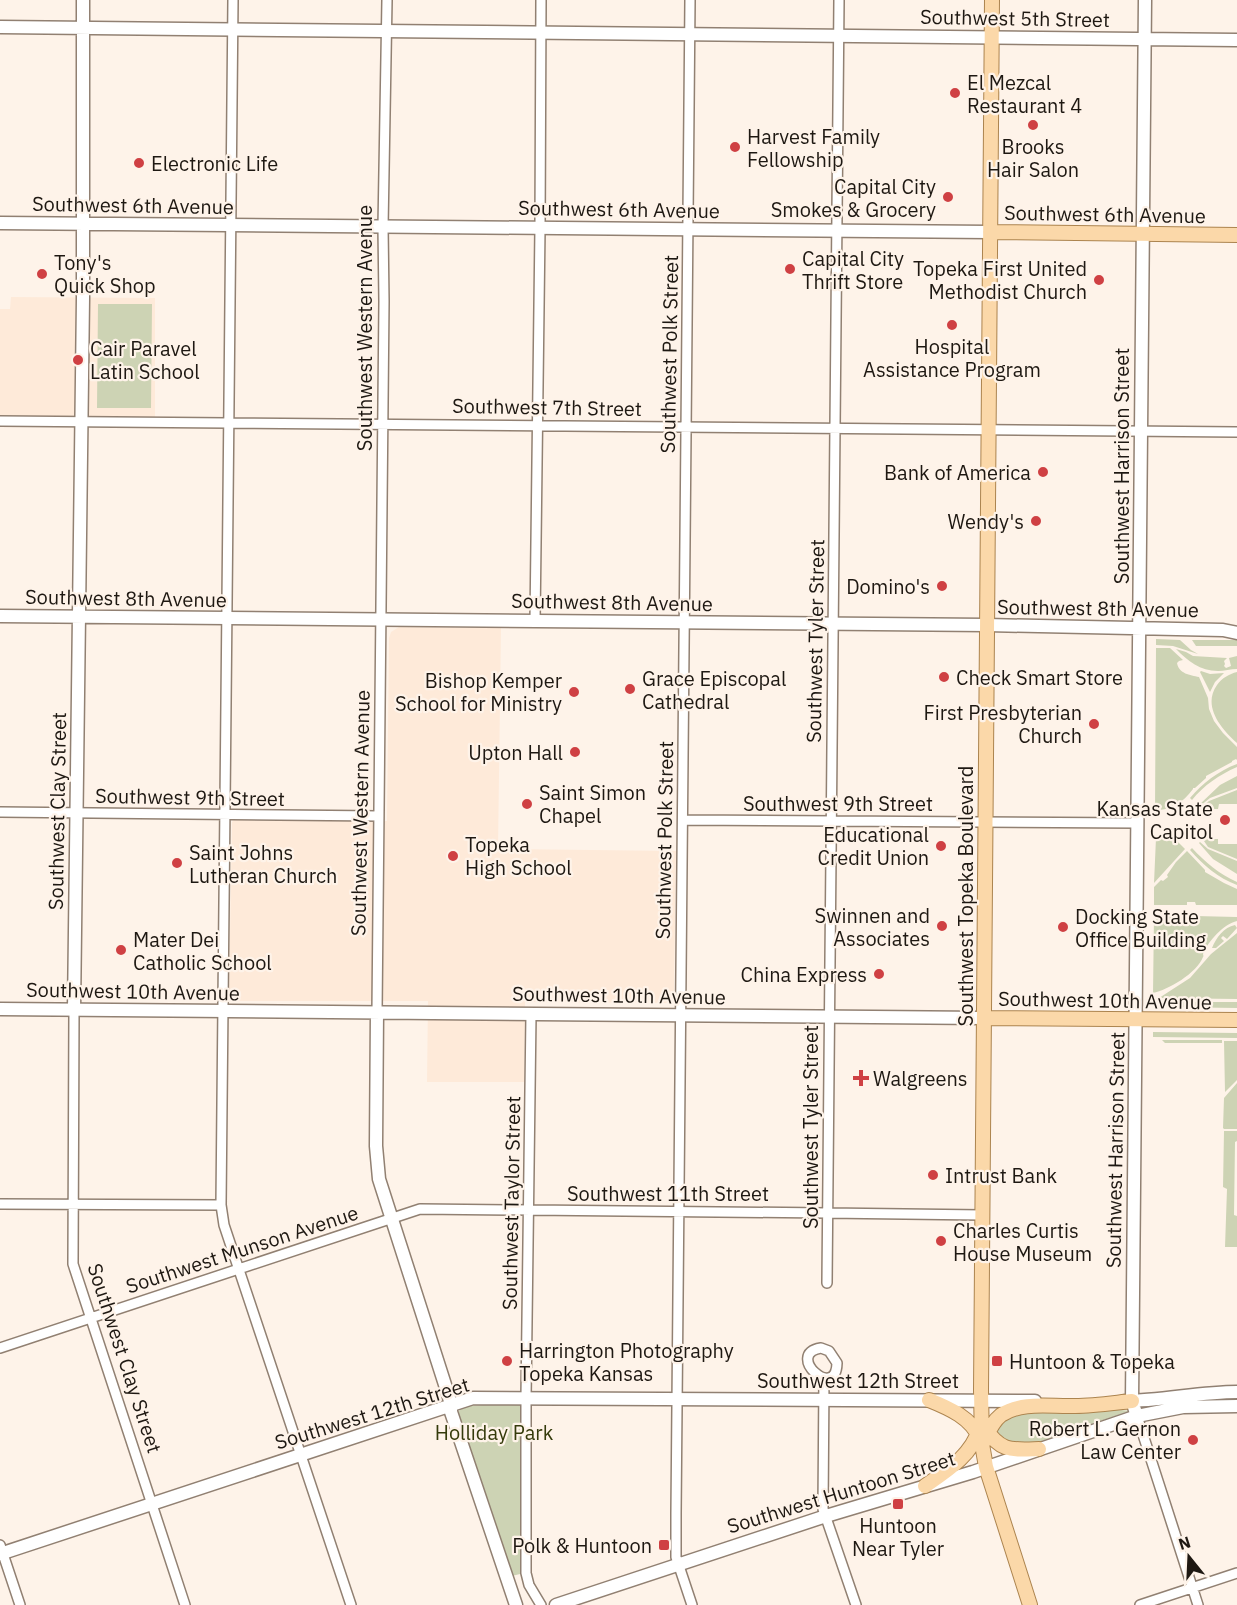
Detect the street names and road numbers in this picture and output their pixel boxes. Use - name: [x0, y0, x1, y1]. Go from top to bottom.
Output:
- street label: Southwest 5th Street: [920, 3, 1110, 33]
- street label: Southwest 6th Avenue: [32, 190, 234, 220]
- street label: Southwest 6th Avenue: [518, 194, 720, 224]
- street label: Southwest 6th Avenue: [1004, 199, 1206, 229]
- street label: Southwest Western Avenue: [351, 205, 378, 451]
- street label: Southwest Polk Street: [654, 255, 684, 453]
- street label: Southwest Harrison Street: [1108, 348, 1135, 584]
- street label: Southwest 7th Street: [452, 392, 642, 422]
- street label: Southwest Tyler Street: [800, 539, 830, 743]
- street label: Southwest 8th Avenue: [25, 583, 227, 613]
- street label: Southwest 8th Avenue: [511, 587, 713, 617]
- street label: Southwest 8th Avenue: [997, 593, 1199, 623]
- street label: Southwest Western Avenue: [344, 690, 376, 936]
- street label: Southwest Clay Street: [42, 712, 72, 910]
- street label: Southwest Polk Street: [649, 741, 679, 939]
- street label: Southwest Topeka Boulevard: [952, 766, 979, 1026]
- street label: Southwest 9th Street: [95, 782, 285, 812]
- street label: Southwest 9th Street: [743, 790, 933, 817]
- street label: Southwest 10th Avenue: [26, 976, 240, 1006]
- street label: Southwest 10th Avenue: [512, 980, 726, 1010]
- street label: Southwest 10th Avenue: [998, 985, 1212, 1015]
- street label: Southwest Tyler Street: [797, 1025, 824, 1229]
- street label: Southwest Harrison Street: [1099, 1032, 1131, 1268]
- street label: Southwest Taylor Street: [496, 1096, 526, 1310]
- street label: Southwest 11th Street: [567, 1180, 769, 1207]
- street label: Southwest Munson Avenue: [122, 1199, 362, 1299]
- street label: Southwest Clay Street: [82, 1260, 168, 1456]
- street label: Southwest 12th Street: [757, 1367, 959, 1394]
- street label: Southwest 12th Street: [271, 1371, 473, 1455]
- street label: Southwest Huntoon Street: [724, 1444, 958, 1540]

